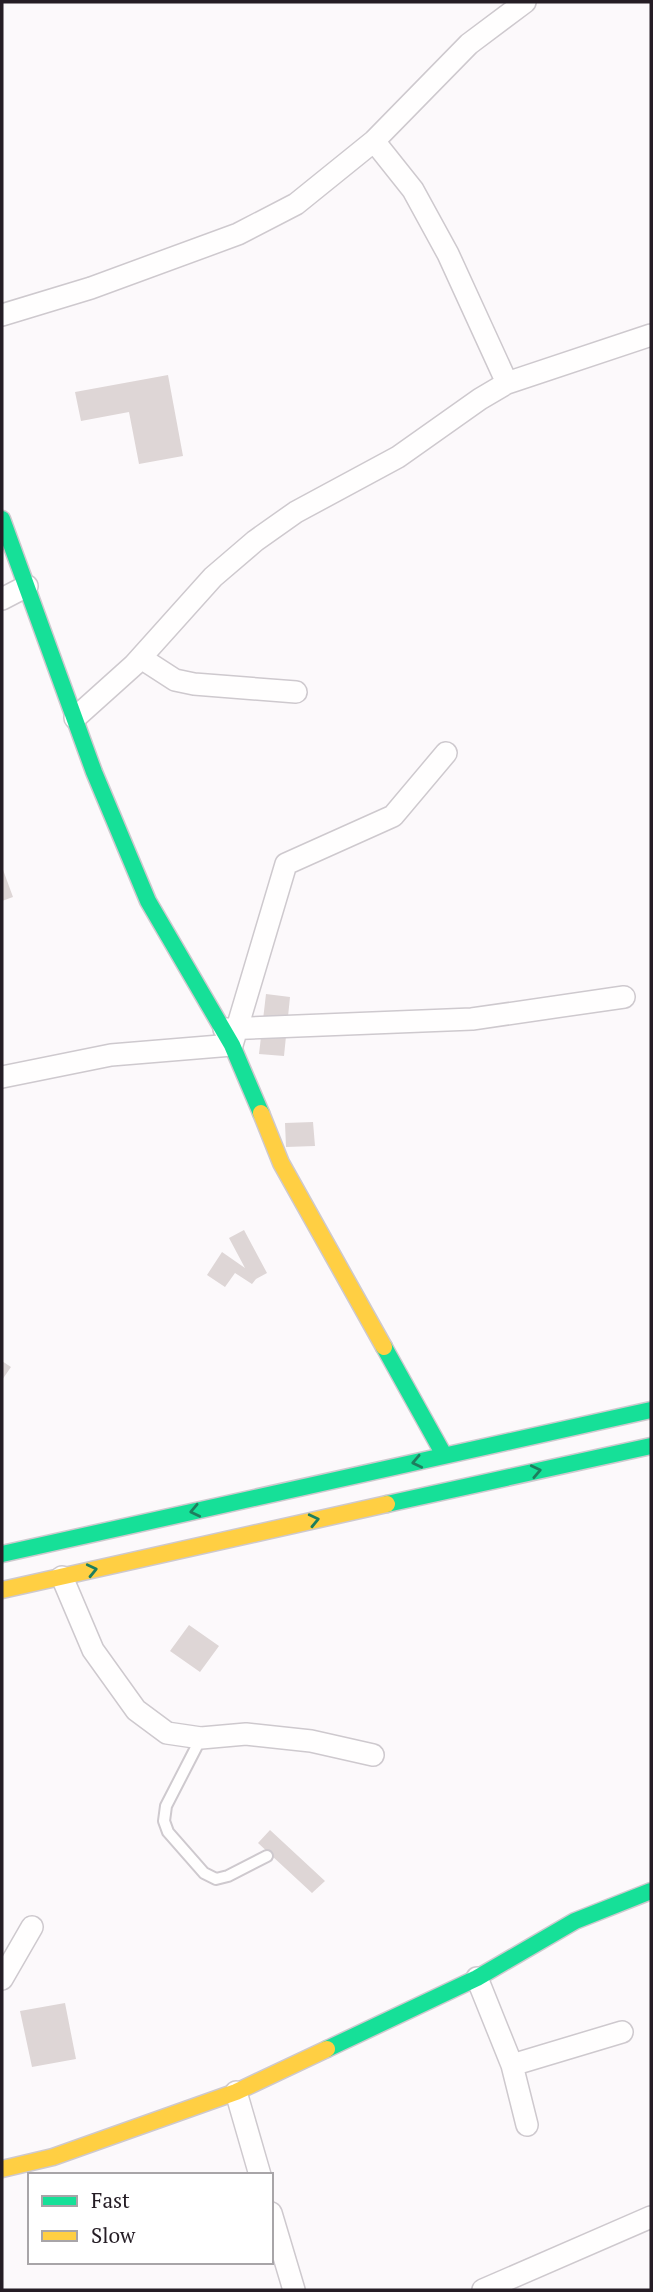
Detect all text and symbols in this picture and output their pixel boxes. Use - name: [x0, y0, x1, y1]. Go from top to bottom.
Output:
- one-way arrow: [411, 1453, 423, 1468]
- one-way arrow: [530, 1465, 542, 1479]
- one-way arrow: [189, 1502, 201, 1517]
- one-way arrow: [308, 1514, 320, 1529]
- one-way arrow: [86, 1564, 98, 1578]
- legend: [28, 2173, 273, 2264]
- text: Fast: [91, 2186, 130, 2214]
- text: Slow: [91, 2221, 136, 2249]

